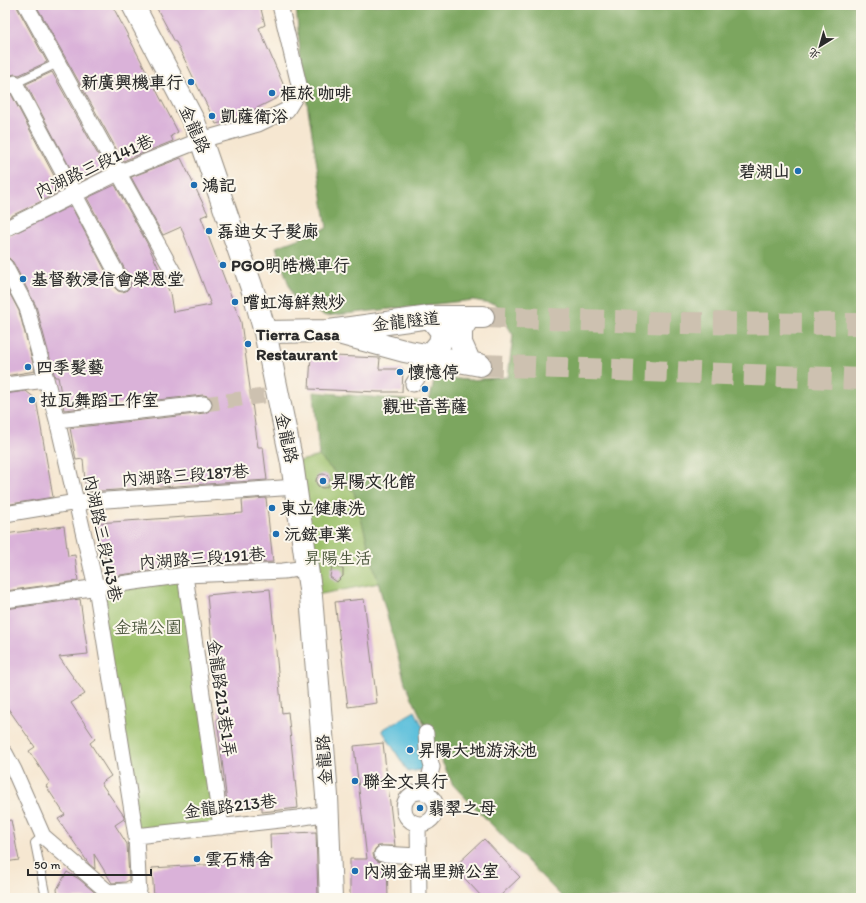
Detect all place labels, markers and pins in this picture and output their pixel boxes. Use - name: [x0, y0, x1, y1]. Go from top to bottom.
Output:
- place label: 新廣興機車行: [81, 72, 183, 92]
- marker: 新廣興機車行: [186, 77, 196, 87]
- place label: 框旅 咖啡: [280, 83, 352, 103]
- marker: 框旅 咖啡: [267, 88, 277, 98]
- place label: 凱薩衛浴: [220, 106, 288, 126]
- marker: 凱薩衛浴: [207, 111, 217, 121]
- place label: 碧湖山: [739, 161, 790, 181]
- marker: 碧湖山: [793, 166, 803, 176]
- place label: 鴻記: [202, 175, 236, 195]
- marker: 鴻記: [189, 180, 199, 190]
- place label: 磊迪女子髮廊: [217, 221, 319, 241]
- marker: 磊迪女子髮廊: [204, 226, 214, 236]
- place label: PGO明皓機車行: [231, 255, 350, 275]
- marker: PGO明皓機車行: [218, 260, 228, 270]
- place label: 基督教浸信會榮恩堂: [31, 269, 184, 289]
- marker: 基督教浸信會榮恩堂: [18, 274, 28, 284]
- place label: 嚐虹海鮮熱炒: [243, 292, 345, 312]
- marker: 嚐虹海鮮熱炒: [230, 297, 240, 307]
- place label: Tierra Casa Restaurant: [255, 324, 340, 364]
- marker: Tierra Casa Restaurant: [243, 339, 253, 349]
- place label: 四季髪藝: [36, 357, 104, 377]
- marker: 四季髪藝: [23, 362, 33, 372]
- place label: 懷憶停: [408, 362, 459, 382]
- marker: 懷憶停: [395, 367, 405, 377]
- marker: 觀世音菩薩: [420, 384, 430, 394]
- place label: 拉瓦舞蹈工作室: [40, 390, 159, 410]
- marker: 拉瓦舞蹈工作室: [27, 395, 37, 405]
- place label: 觀世音菩薩: [383, 396, 468, 416]
- place label: 昇陽文化館: [331, 471, 416, 491]
- marker: 昇陽文化館: [318, 476, 328, 486]
- place label: 東立健康洗: [280, 498, 365, 518]
- marker: 東立健康洗: [267, 503, 277, 513]
- place label: 沅鋐車業: [284, 524, 352, 544]
- marker: 沅鋐車業: [271, 529, 281, 539]
- place label: 昇陽大地游泳池: [418, 740, 537, 760]
- marker: 昇陽大地游泳池: [405, 745, 415, 755]
- place label: 聯全文具行: [363, 771, 448, 791]
- marker: 聯全文具行: [350, 776, 360, 786]
- place label: 翡翠之母: [428, 798, 496, 818]
- marker: 翡翠之母: [415, 803, 425, 813]
- place label: 雲石精舍: [205, 849, 273, 869]
- marker: 雲石精舍: [192, 854, 202, 864]
- place label: 內湖金瑞里辦公室: [363, 861, 499, 881]
- marker: 內湖金瑞里辦公室: [350, 866, 360, 876]

